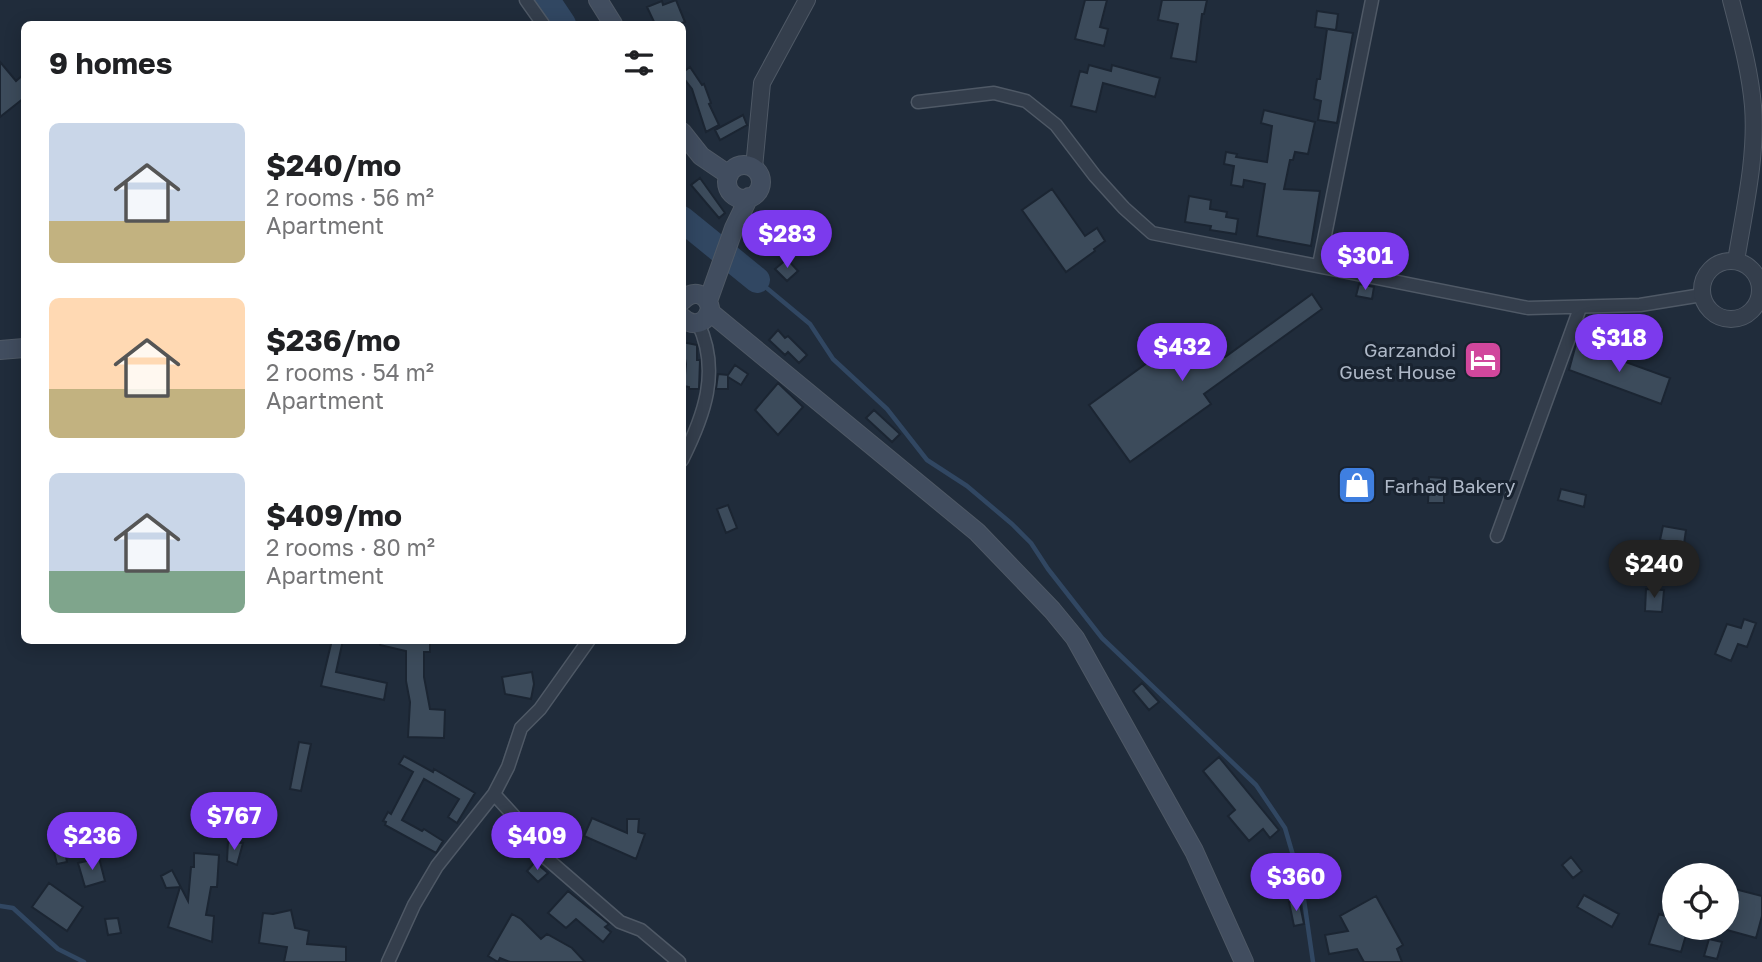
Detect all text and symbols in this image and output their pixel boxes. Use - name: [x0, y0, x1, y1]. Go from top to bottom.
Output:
- icon: filters: [620, 44, 658, 82]
- text: 9 homes: [49, 45, 172, 81]
- text: $240/mo: [266, 147, 401, 183]
- icon: home: [105, 151, 189, 235]
- text: 2 rooms · 56 m²: [266, 183, 434, 211]
- pin: $283: [746, 210, 828, 270]
- text: Apartment: [266, 211, 384, 239]
- text: $283: [758, 219, 816, 247]
- pin: $301: [1324, 232, 1406, 292]
- text: $301: [1337, 241, 1393, 269]
- pin: $318: [1578, 314, 1660, 374]
- text: $236/mo: [266, 322, 400, 358]
- text: $318: [1591, 323, 1647, 351]
- pin: $432: [1141, 324, 1223, 383]
- icon: home: [105, 326, 189, 410]
- text: $432: [1153, 332, 1211, 360]
- place label: Garzandoi Guest House: [1339, 338, 1456, 383]
- hotel icon: Garzandoi Guest House: [1462, 339, 1504, 381]
- text: 2 rooms · 54 m²: [266, 358, 434, 386]
- text: Apartment: [266, 386, 384, 414]
- shop icon: Farhad Bakery: [1336, 464, 1378, 506]
- place label: Farhad Bakery: [1384, 474, 1516, 497]
- text: $409/mo: [266, 497, 402, 533]
- icon: home: [105, 501, 189, 585]
- text: 2 rooms · 80 m²: [266, 533, 435, 561]
- pin: $240: [1613, 540, 1695, 600]
- text: $240: [1625, 549, 1683, 577]
- text: Apartment: [266, 561, 384, 589]
- pin: $767: [193, 792, 275, 852]
- text: $767: [206, 801, 262, 829]
- pin: $236: [51, 812, 133, 872]
- pin: $409: [496, 812, 578, 872]
- text: $236: [63, 821, 121, 849]
- text: $409: [507, 821, 567, 849]
- pin: $360: [1255, 853, 1337, 913]
- text: $360: [1267, 862, 1326, 890]
- map controls: [1662, 863, 1739, 940]
- button: locate: [1662, 863, 1739, 940]

